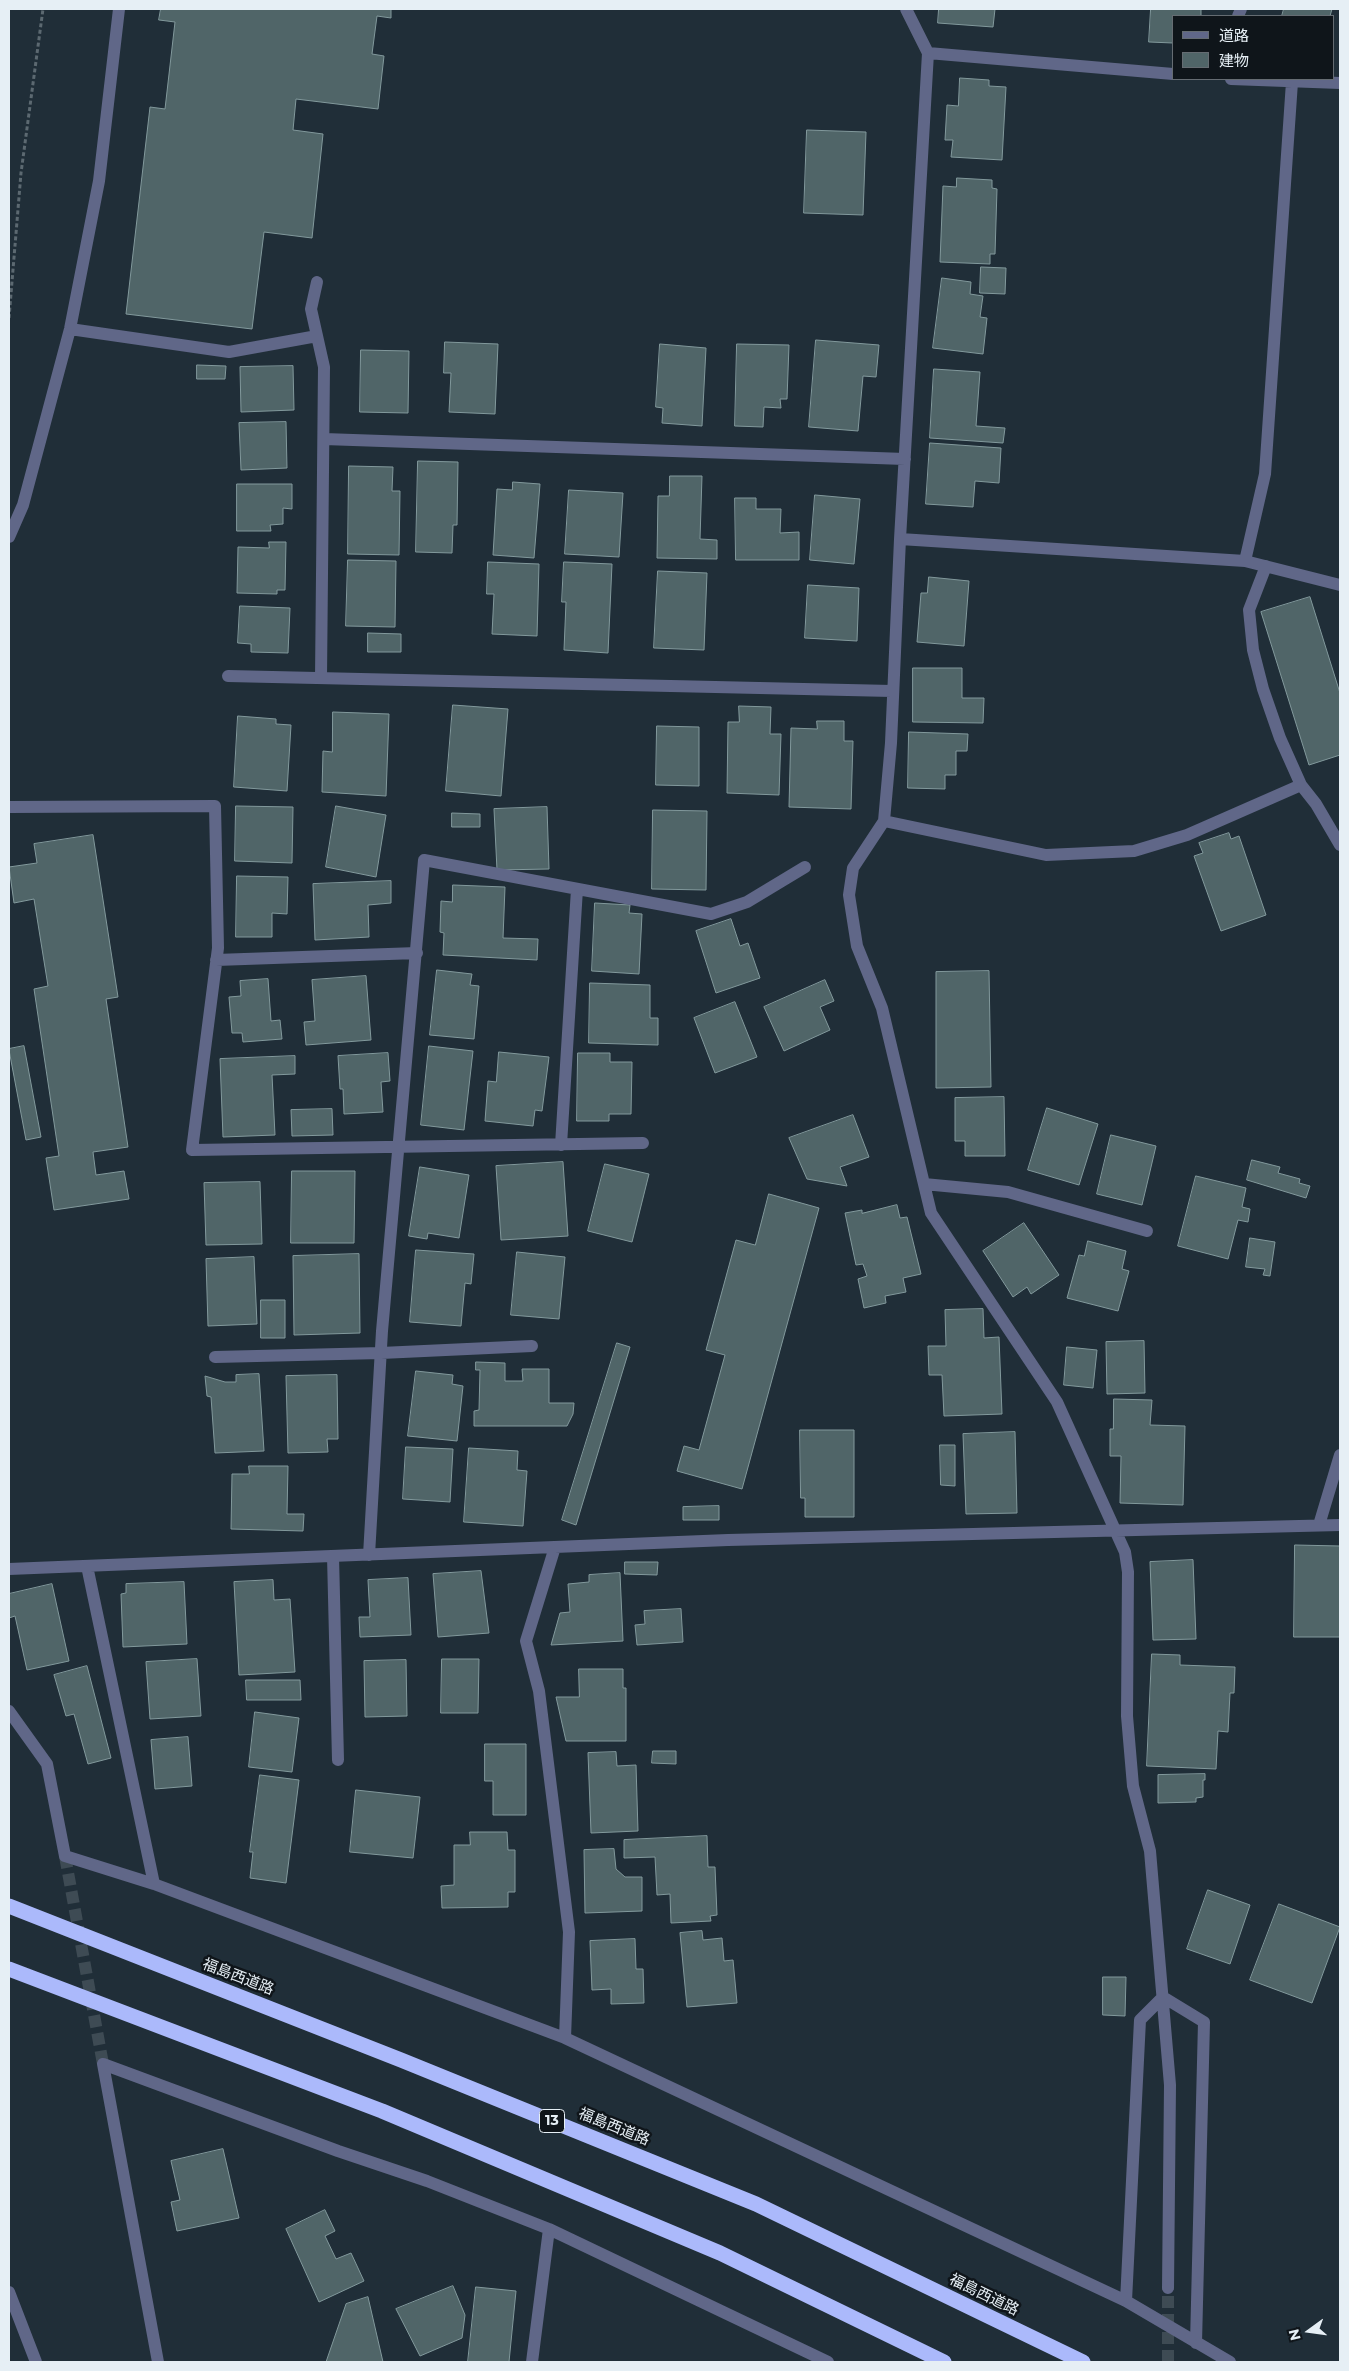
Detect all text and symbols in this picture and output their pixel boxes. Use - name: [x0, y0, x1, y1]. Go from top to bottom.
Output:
- legend: [1172, 15, 1334, 80]
- text: 道路: [1219, 26, 1249, 45]
- text: 建物: [1219, 51, 1249, 70]
- street label: 福島西道路: [200, 1955, 276, 1999]
- street label: 福島西道路: [576, 2105, 652, 2149]
- road number: 13: [540, 2110, 564, 2132]
- street label: 福島西道路: [946, 2270, 1022, 2320]
- north arrow: [1284, 2306, 1334, 2356]
- text: N: [1284, 2327, 1305, 2342]

